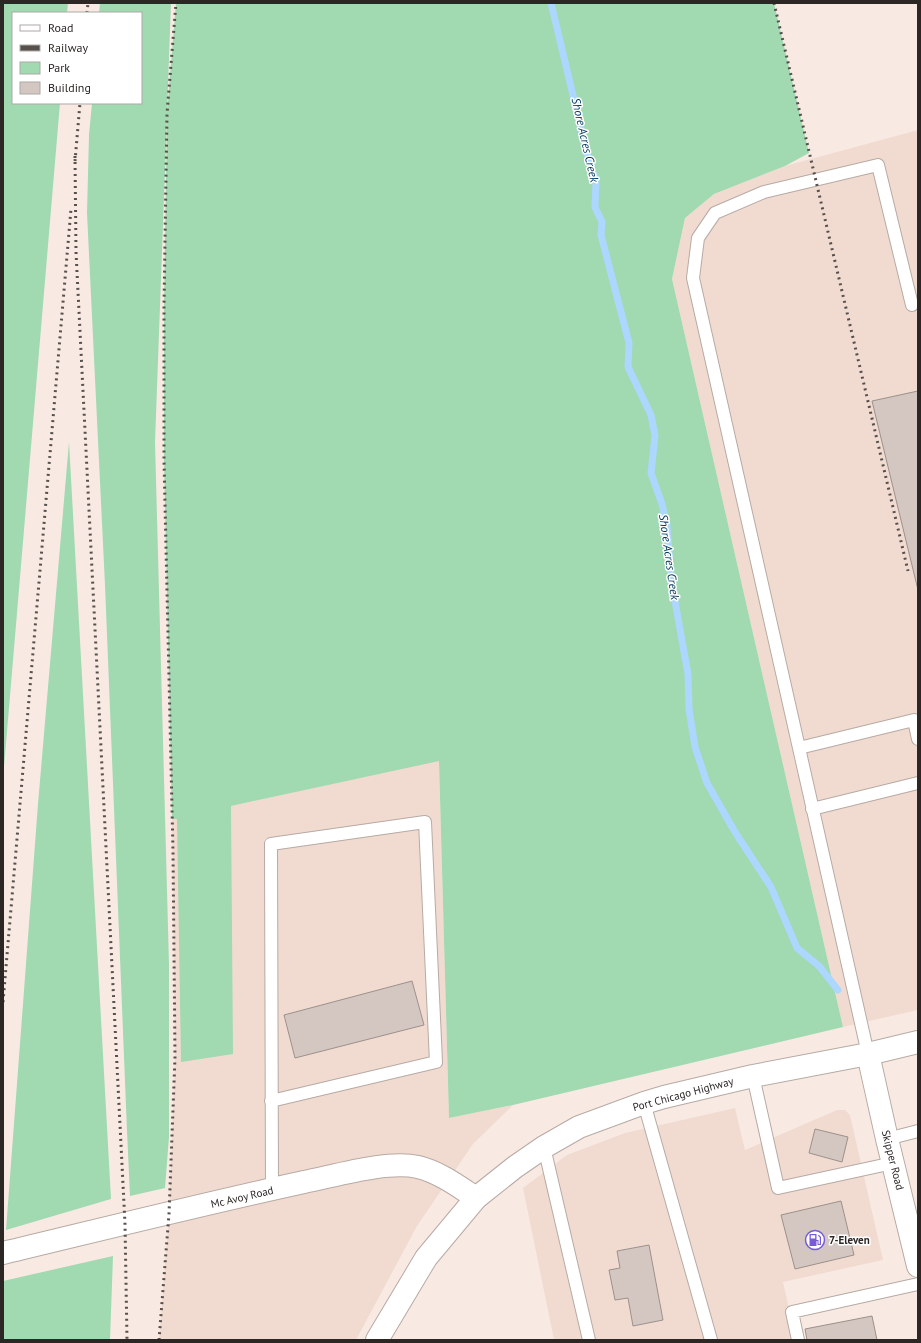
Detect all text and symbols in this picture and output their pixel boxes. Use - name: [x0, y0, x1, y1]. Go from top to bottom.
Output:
- legend: [12, 12, 142, 104]
- text: Road: [48, 20, 73, 35]
- text: Railway: [48, 40, 88, 55]
- text: Park: [48, 60, 70, 75]
- text: Building: [48, 80, 91, 95]
- water label: Shore Acres Creek: [568, 96, 603, 184]
- water label: Shore Acres Creek: [656, 513, 683, 601]
- street label: Port Chicago Highway: [631, 1074, 736, 1114]
- street label: Skipper Road: [879, 1128, 907, 1192]
- street label: Mc Avoy Road: [209, 1183, 275, 1211]
- fuel station icon: 7-Eleven: [804, 1229, 826, 1251]
- place label: 7-Eleven: [829, 1233, 870, 1247]

